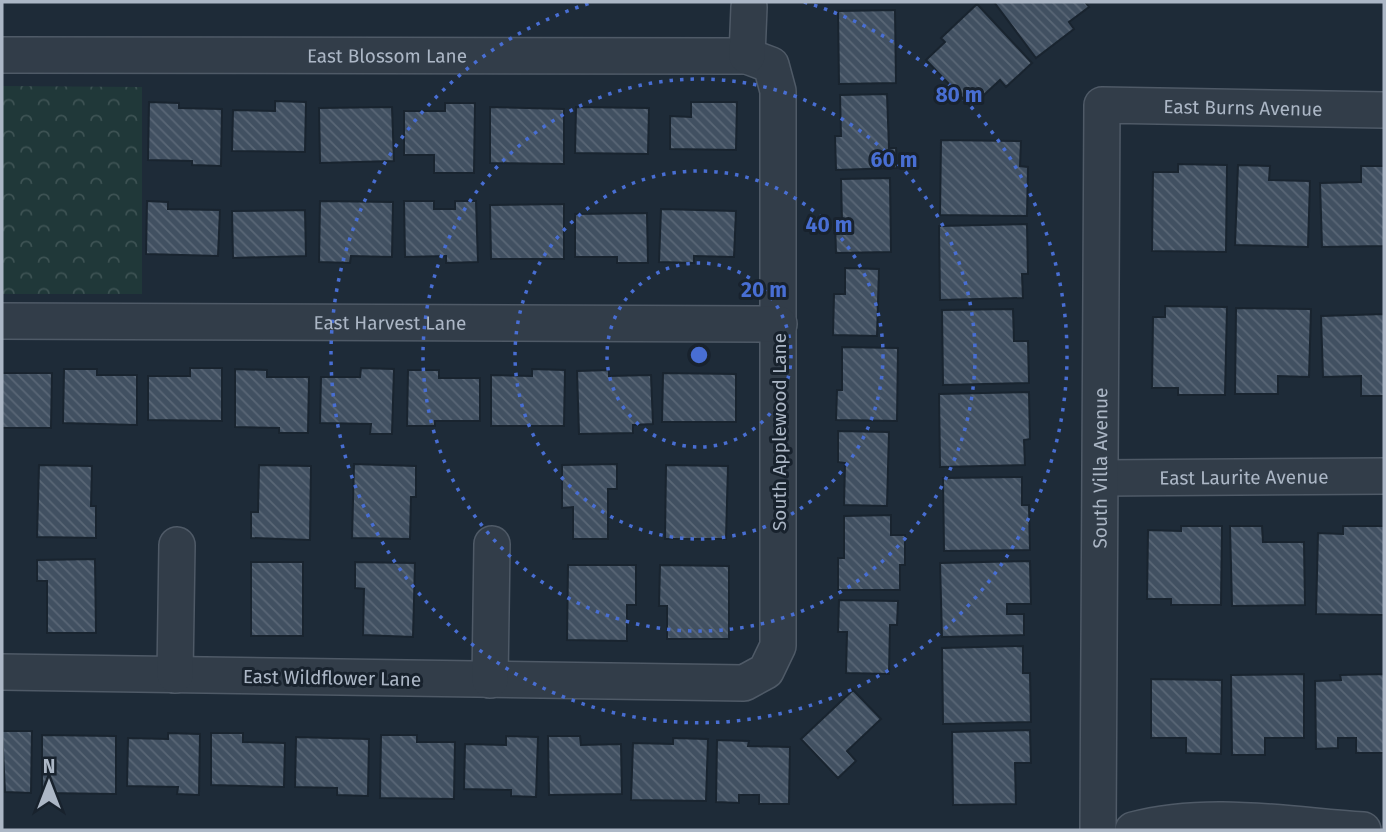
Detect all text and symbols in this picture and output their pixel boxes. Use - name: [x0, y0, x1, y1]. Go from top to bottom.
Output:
- street label: East Blossom Lane: [307, 44, 467, 67]
- text: 80 m: [935, 82, 983, 108]
- street label: East Burns Avenue: [1163, 95, 1323, 120]
- text: 60 m: [871, 147, 917, 173]
- text: 40 m: [806, 212, 852, 238]
- text: 20 m: [741, 277, 787, 303]
- street label: East Harvest Lane: [313, 311, 467, 334]
- street label: South Applewood Lane: [768, 333, 791, 531]
- centre of rings: [687, 343, 711, 367]
- street label: South Villa Avenue: [1088, 387, 1112, 549]
- street label: East Laurite Avenue: [1159, 465, 1329, 489]
- street label: East Wildflower Lane: [243, 665, 421, 691]
- north arrow: [14, 748, 84, 818]
- text: N: [43, 755, 55, 778]

